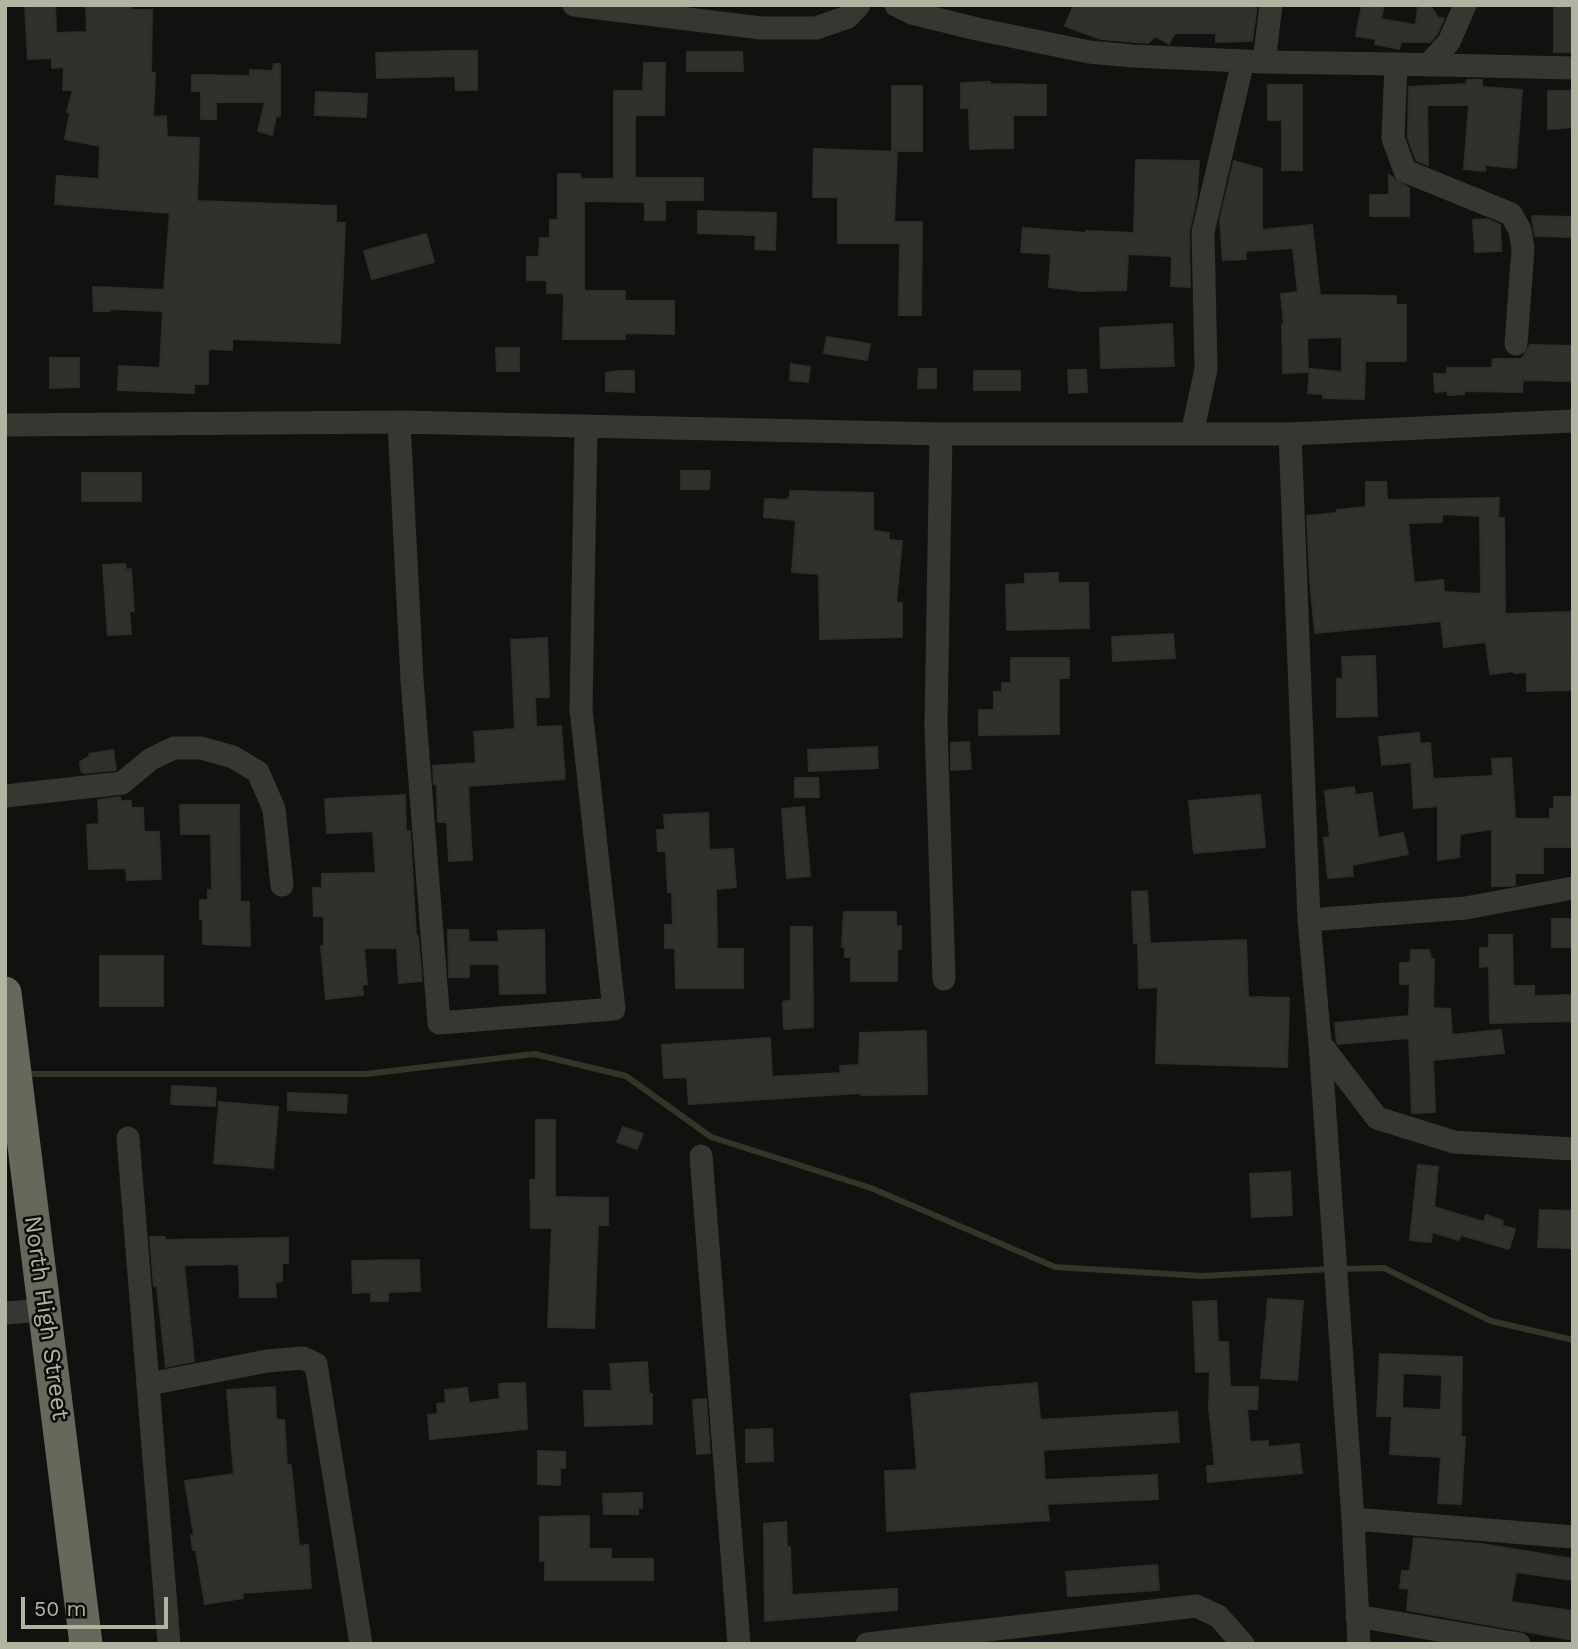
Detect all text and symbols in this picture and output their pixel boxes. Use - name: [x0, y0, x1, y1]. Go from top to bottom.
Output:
- street label: North High Street: [17, 1214, 75, 1422]
- scale bar: [24, 1582, 172, 1626]
- text: 50 m: [34, 1596, 86, 1621]

